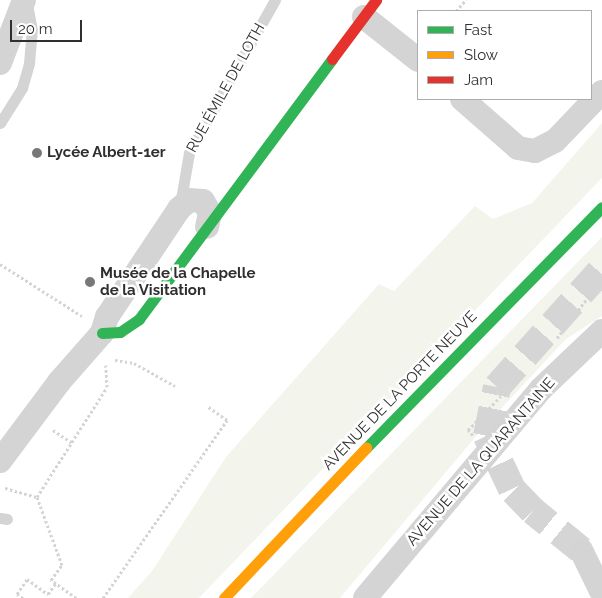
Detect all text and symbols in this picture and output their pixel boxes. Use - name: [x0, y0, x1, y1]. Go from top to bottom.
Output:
- scale bar: [12, 10, 85, 42]
- legend: [417, 10, 592, 100]
- text: 20 m: [18, 20, 53, 38]
- street label: RUE ÉMILE DE LOTH: [183, 20, 269, 156]
- text: Fast: [464, 21, 492, 39]
- text: Slow: [464, 46, 498, 64]
- text: Jam: [464, 71, 493, 89]
- place label: Lycée Albert-1er: [47, 144, 166, 162]
- marker: Lycée Albert-1er: [31, 147, 43, 159]
- place label: Musée de la Chapelle de la Visitation: [100, 264, 255, 299]
- marker: Musée de la Chapelle de la Visitation: [84, 276, 96, 288]
- street label: AVENUE DE LA PORTE NEUVE: [319, 308, 481, 474]
- street label: AVENUE DE LA QUARANTAINE: [403, 374, 559, 550]

